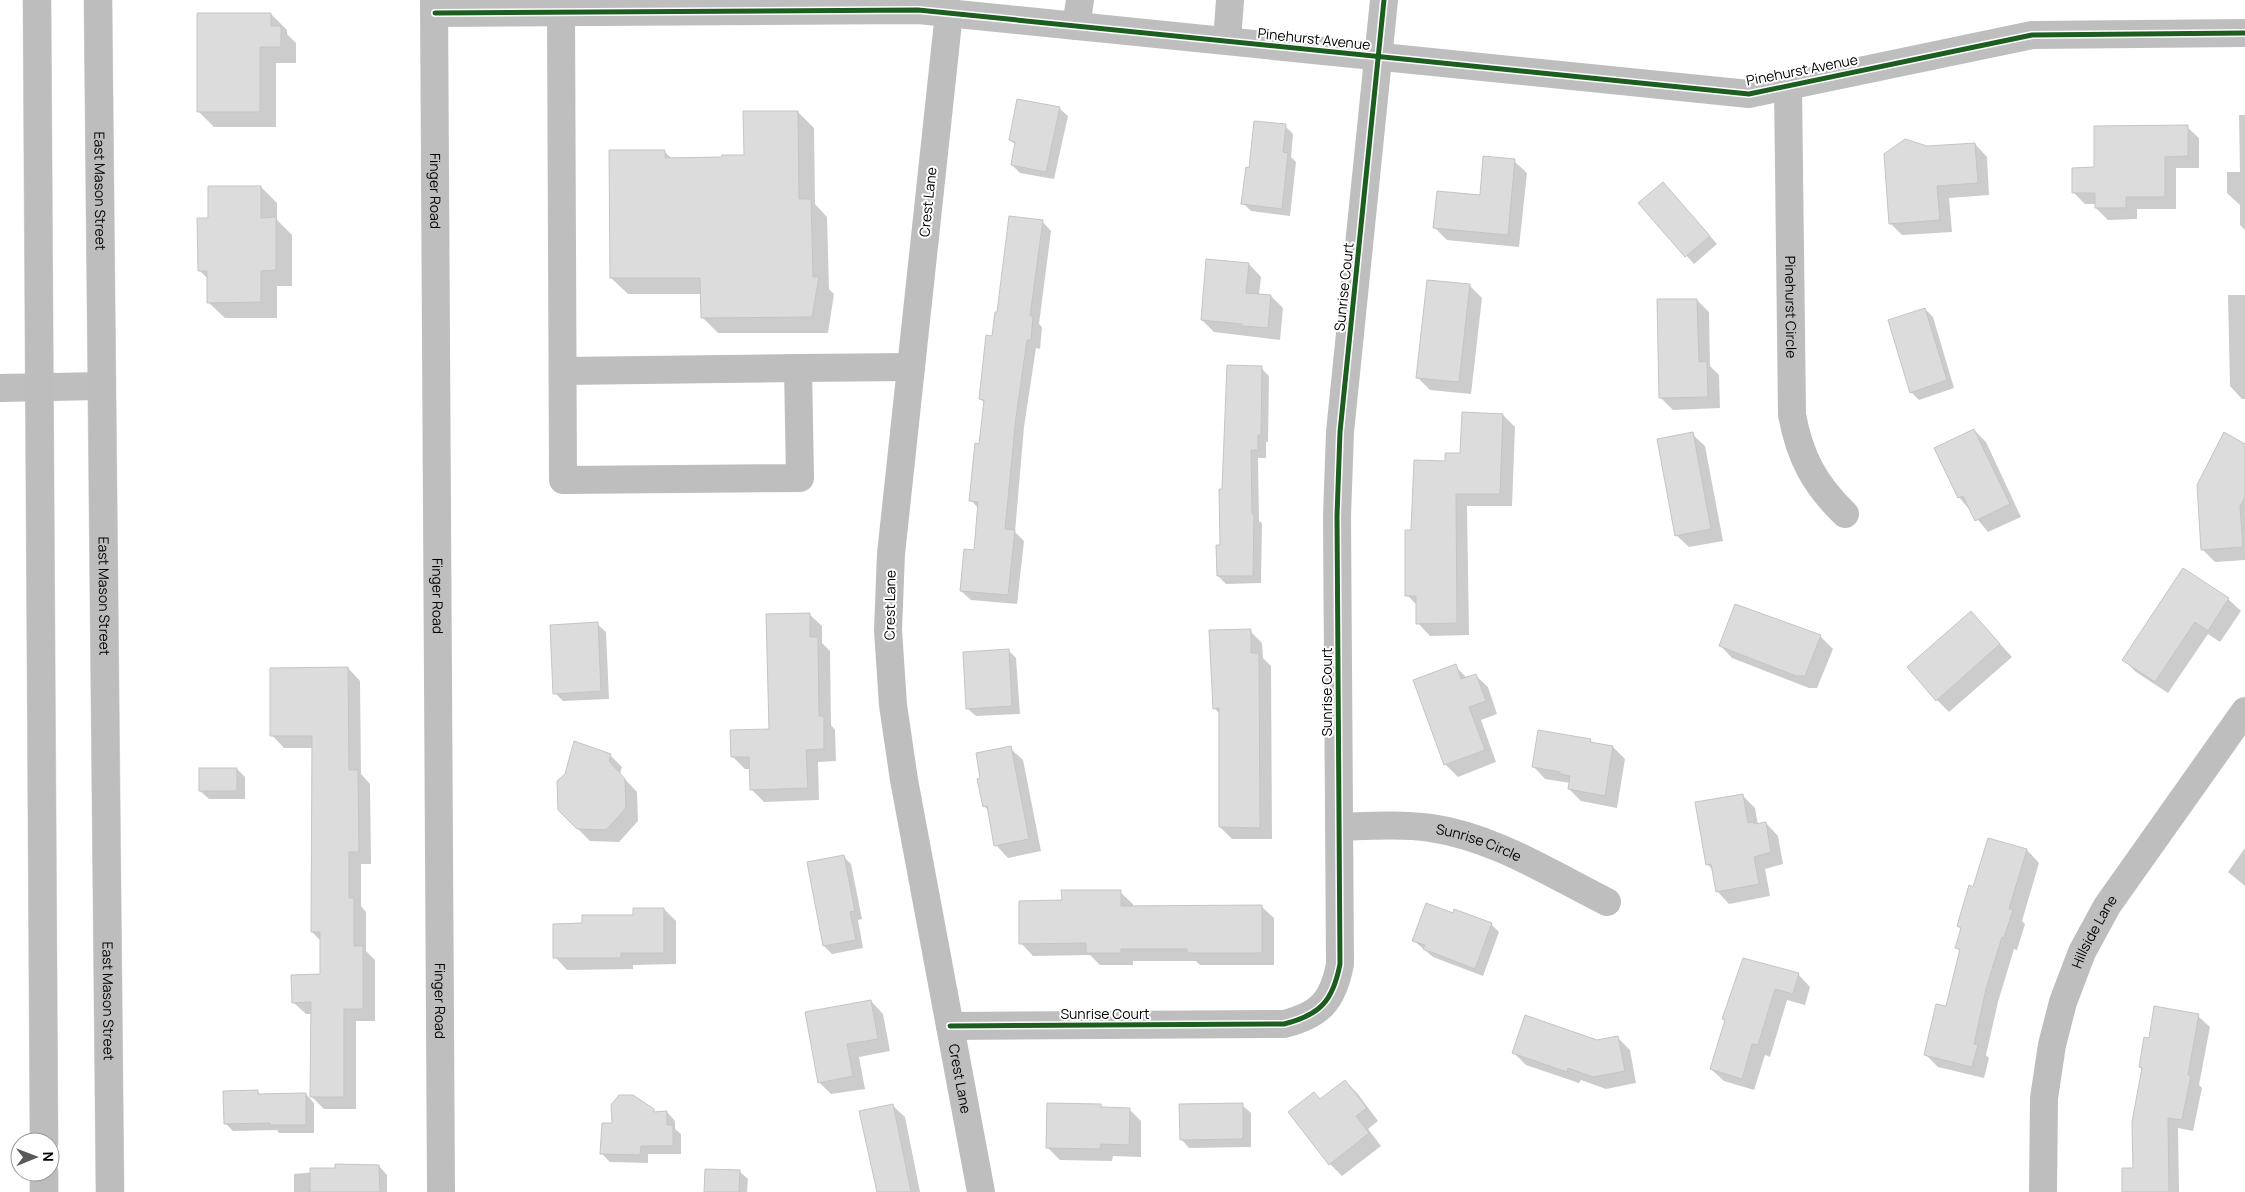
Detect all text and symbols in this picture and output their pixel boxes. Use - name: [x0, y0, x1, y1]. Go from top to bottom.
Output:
- street label: Pinehurst Avenue: [1257, 23, 1371, 54]
- street label: Pinehurst Avenue: [1744, 49, 1859, 90]
- street label: East Mason Street: [90, 131, 111, 251]
- street label: Finger Road: [426, 153, 445, 229]
- street label: Crest Lane: [914, 166, 941, 238]
- street label: Sunrise Court: [1329, 241, 1358, 332]
- street label: Pinehurst Circle: [1781, 256, 1801, 358]
- street label: East Mason Street: [94, 536, 115, 656]
- street label: Finger Road: [428, 558, 448, 634]
- street label: Crest Lane: [879, 570, 900, 640]
- street label: Sunrise Court: [1317, 647, 1336, 737]
- street label: Sunrise Circle: [1435, 819, 1525, 865]
- street label: Hillside Lane: [2067, 891, 2121, 971]
- street label: East Mason Street: [98, 941, 119, 1061]
- street label: Finger Road: [431, 963, 450, 1039]
- street label: Sunrise Court: [1060, 1004, 1150, 1023]
- street label: Crest Lane: [945, 1042, 976, 1115]
- north arrow: [10, 1132, 60, 1182]
- text: N: [39, 1152, 58, 1162]

